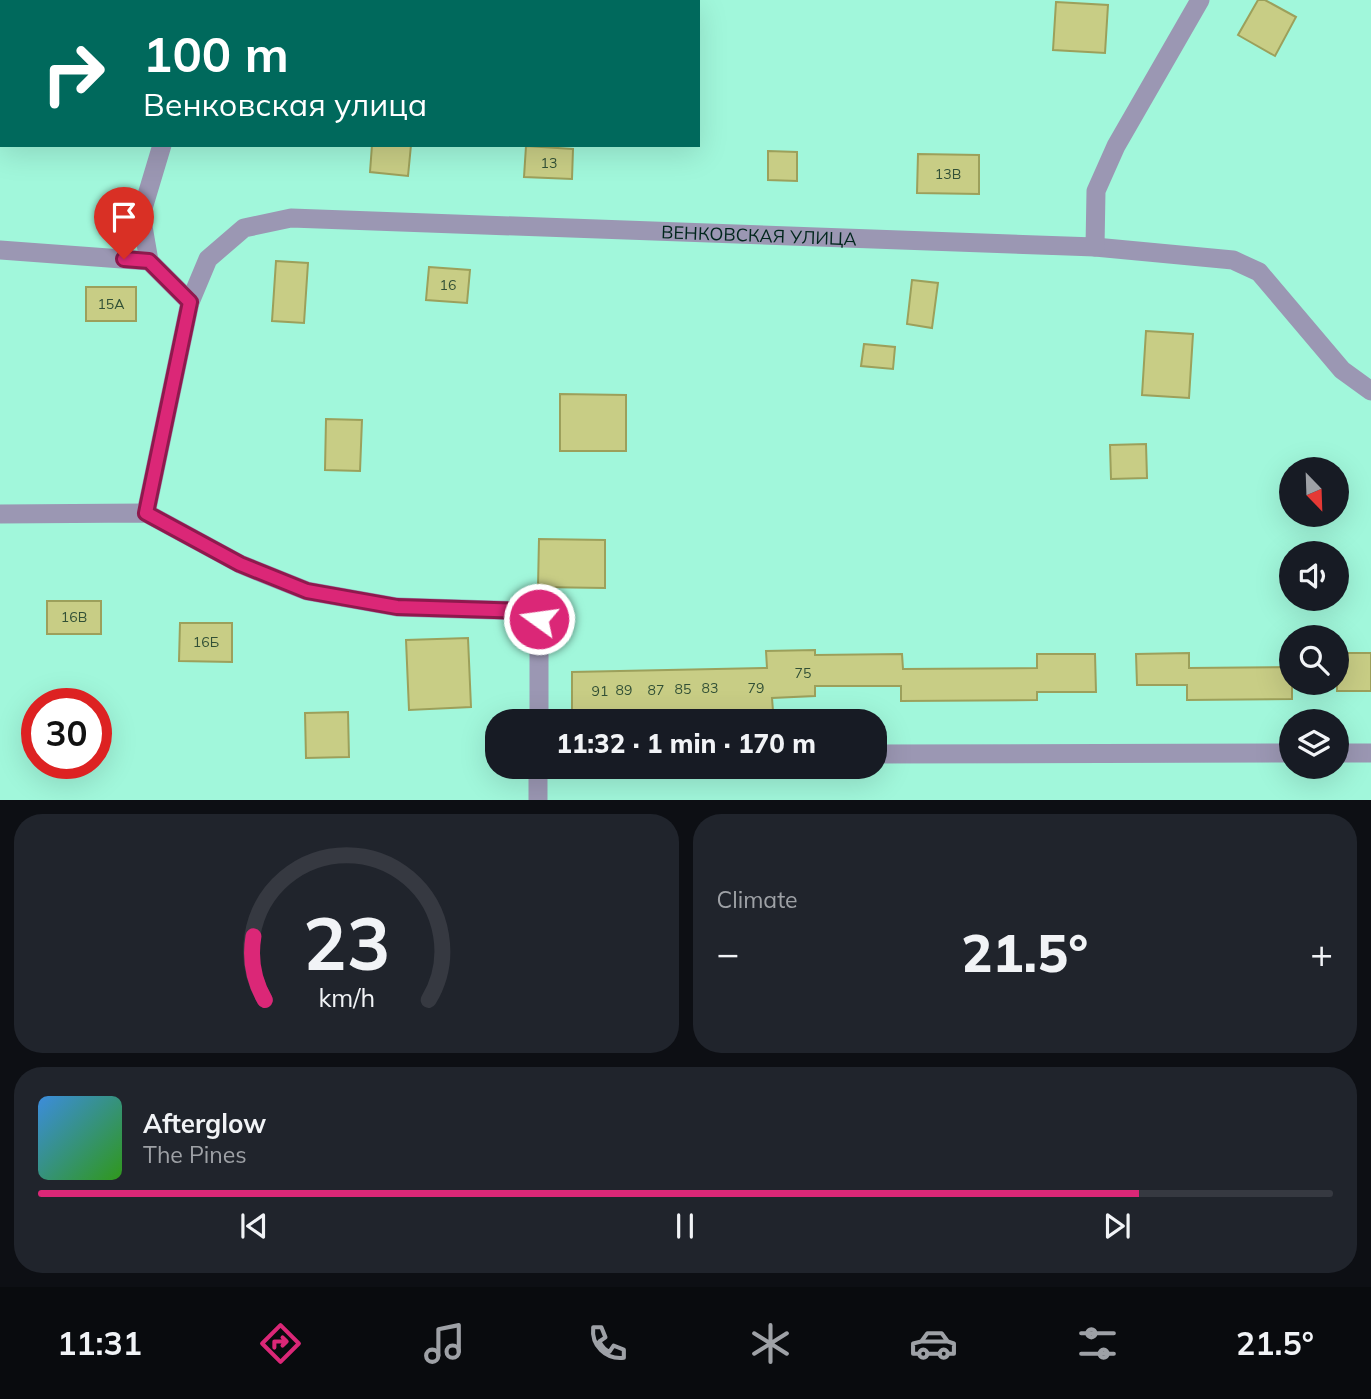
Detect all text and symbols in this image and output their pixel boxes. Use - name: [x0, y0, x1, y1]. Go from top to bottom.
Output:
- text: 100 m: [143, 23, 289, 84]
- icon: right: [28, 28, 119, 119]
- text: Венковская улица: [143, 84, 427, 124]
- house number: 13: [541, 154, 557, 172]
- house number: 13В: [935, 165, 961, 183]
- pin: [94, 187, 154, 259]
- icon: arrive: [105, 198, 143, 236]
- street label: ВЕНКОВСКАЯ УЛИЦА: [661, 220, 857, 250]
- house number: 16: [440, 276, 456, 294]
- house number: 15А: [97, 295, 125, 313]
- north arrow: [1279, 457, 1349, 527]
- map controls: [1279, 457, 1349, 779]
- button: sound: [1279, 541, 1349, 611]
- position arrow: [502, 582, 576, 656]
- house number: 16В: [61, 608, 87, 626]
- button: search: [1279, 625, 1349, 695]
- house number: 16Б: [193, 633, 219, 651]
- house number: 75: [795, 664, 811, 682]
- house number: 83: [702, 679, 718, 697]
- house number: 79: [748, 679, 764, 697]
- house number: 85: [675, 680, 691, 698]
- house number: 89: [616, 681, 632, 699]
- house number: 87: [648, 681, 664, 699]
- house number: 91: [592, 682, 608, 700]
- speed limit sign: 30: [21, 688, 112, 779]
- button: layers: [1279, 709, 1349, 779]
- text: 11:32 · 1 min · 170 m: [556, 727, 816, 760]
- text: Climate: [717, 885, 798, 914]
- text: 23: [303, 897, 390, 988]
- text: 21.5°: [961, 920, 1088, 985]
- text: −: [717, 929, 739, 977]
- text: +: [1310, 929, 1333, 977]
- text: km/h: [318, 981, 375, 1012]
- text: Afterglow: [143, 1107, 266, 1140]
- text: The Pines: [143, 1140, 247, 1169]
- icon: previous: [235, 1207, 273, 1245]
- icon: pause: [666, 1207, 704, 1245]
- icon: next: [1098, 1207, 1136, 1245]
- icon: directions: [256, 1319, 305, 1368]
- icon: music: [420, 1319, 469, 1368]
- icon: phone: [583, 1319, 632, 1368]
- icon: climate: [746, 1319, 795, 1368]
- icon: car: [909, 1319, 958, 1368]
- icon: filters: [1073, 1319, 1122, 1368]
- text: 11:31: [57, 1323, 142, 1363]
- text: 21.5°: [1236, 1323, 1314, 1363]

